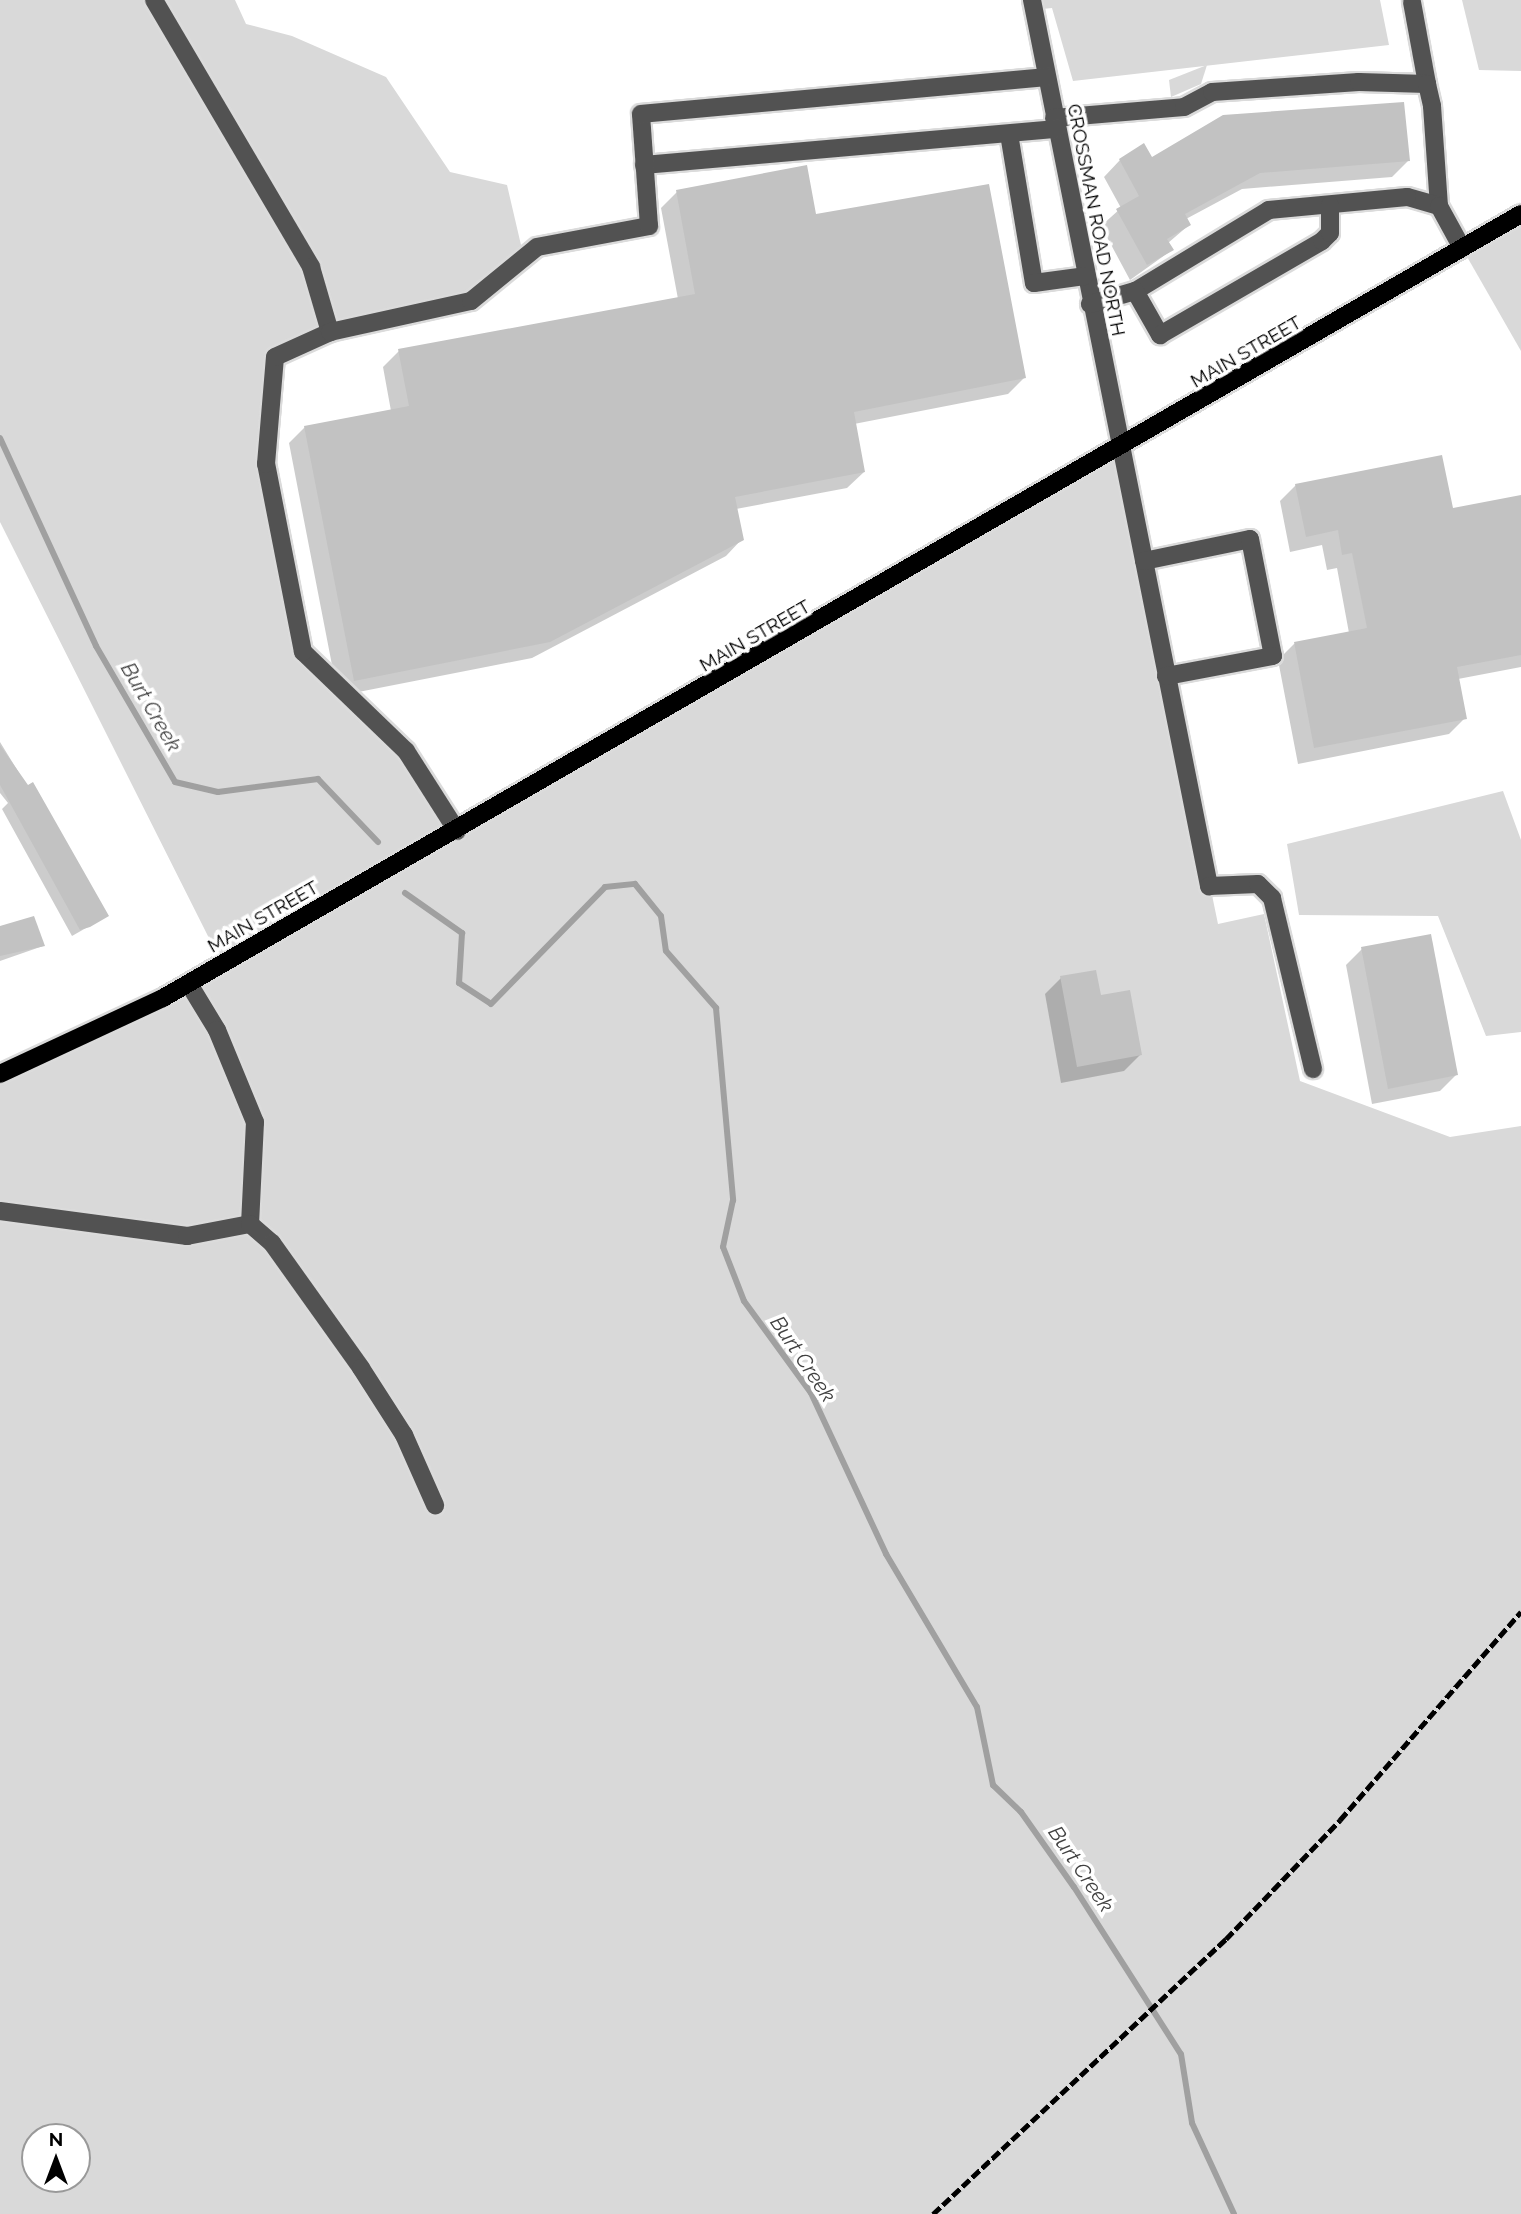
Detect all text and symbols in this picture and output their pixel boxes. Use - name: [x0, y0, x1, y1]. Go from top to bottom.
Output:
- street label: CROSSMAN ROAD NORTH: [1062, 102, 1130, 338]
- street label: MAIN STREET: [1187, 311, 1305, 393]
- street label: MAIN STREET: [696, 595, 814, 677]
- water label: Burt Creek: [115, 658, 187, 756]
- street label: MAIN STREET: [204, 876, 322, 958]
- water label: Burt Creek: [765, 1311, 841, 1407]
- water label: Burt Creek: [1043, 1821, 1119, 1917]
- north arrow: [21, 2123, 91, 2193]
- text: N: [49, 2128, 63, 2150]

